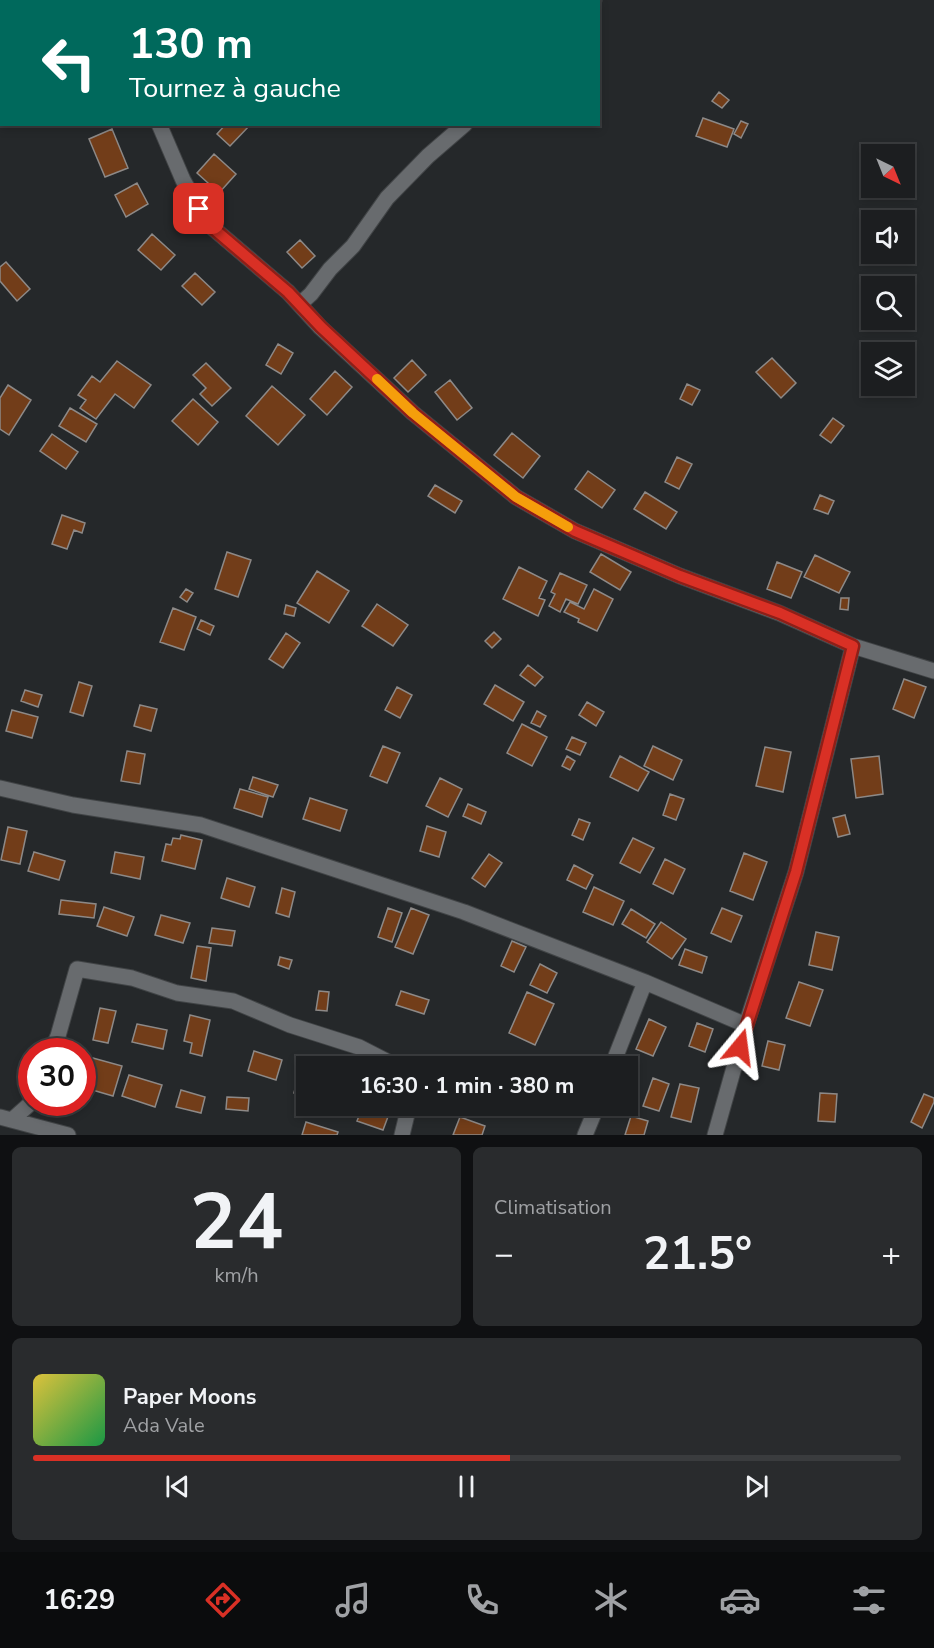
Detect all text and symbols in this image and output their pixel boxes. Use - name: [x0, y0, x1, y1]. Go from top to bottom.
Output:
- text: 130 m: [129, 16, 253, 73]
- icon: left: [30, 24, 108, 102]
- text: Tournez à gauche: [129, 70, 341, 107]
- north arrow: [861, 144, 915, 198]
- map controls: [861, 144, 915, 396]
- pin: [173, 183, 224, 234]
- icon: arrive: [182, 192, 215, 225]
- button: sound: [861, 210, 915, 264]
- button: search: [861, 276, 915, 330]
- button: layers: [861, 342, 915, 396]
- position arrow: [708, 1015, 772, 1079]
- speed limit sign: 30: [18, 1038, 96, 1116]
- text: 16:30 · 1 min · 380 m: [360, 1071, 574, 1101]
- text: 24: [190, 1169, 283, 1276]
- text: Climatisation: [494, 1194, 612, 1221]
- text: 21.5°: [643, 1224, 752, 1285]
- text: −: [494, 1232, 514, 1277]
- text: +: [881, 1232, 901, 1277]
- text: km/h: [214, 1262, 259, 1289]
- text: Paper Moons: [123, 1382, 257, 1412]
- text: Ada Vale: [123, 1412, 205, 1439]
- icon: previous: [161, 1470, 194, 1503]
- icon: pause: [450, 1470, 483, 1503]
- icon: next: [740, 1470, 773, 1503]
- icon: directions: [202, 1579, 244, 1621]
- icon: music: [332, 1579, 374, 1621]
- icon: phone: [461, 1579, 503, 1621]
- icon: climate: [590, 1579, 632, 1621]
- icon: car: [719, 1579, 761, 1621]
- icon: filters: [848, 1579, 890, 1621]
- text: 16:29: [44, 1582, 115, 1619]

